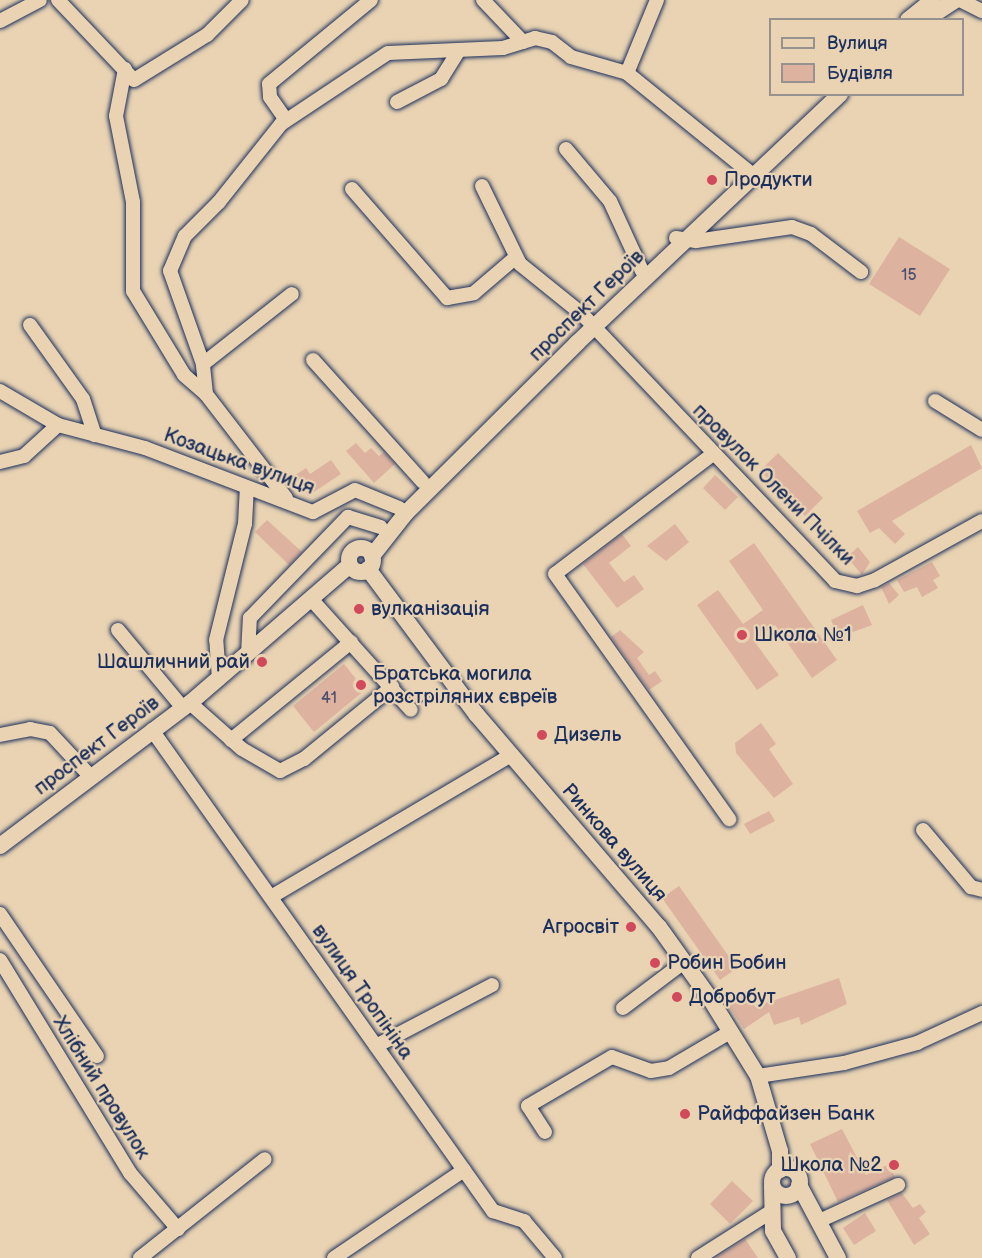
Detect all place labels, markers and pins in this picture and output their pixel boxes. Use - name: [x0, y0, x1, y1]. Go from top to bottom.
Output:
- place label: Продукти: [724, 168, 813, 192]
- marker: Продукти: [705, 173, 719, 187]
- place label: вулканізація: [371, 597, 490, 621]
- marker: вулканізація: [352, 602, 366, 616]
- place label: Школа №1: [754, 623, 852, 647]
- marker: Школа №1: [735, 628, 749, 642]
- place label: Шашличний рай: [97, 650, 250, 674]
- marker: Шашличний рай: [255, 655, 269, 669]
- place label: Братська могила розстріляних євреїв: [373, 662, 557, 709]
- marker: Братська могила розстріляних євреїв: [354, 678, 368, 692]
- place label: Дизель: [554, 723, 621, 747]
- marker: Дизель: [535, 728, 549, 742]
- place label: Агросвіт: [543, 915, 619, 939]
- marker: Агросвіт: [624, 920, 638, 934]
- place label: Робин Бобин: [667, 951, 787, 975]
- marker: Робин Бобин: [648, 956, 662, 970]
- place label: Добробут: [689, 985, 776, 1009]
- marker: Добробут: [670, 990, 684, 1004]
- place label: Райффайзен Банк: [697, 1102, 875, 1126]
- marker: Райффайзен Банк: [678, 1107, 692, 1121]
- place label: Школа №2: [780, 1153, 882, 1177]
- marker: Школа №2: [887, 1158, 901, 1172]

